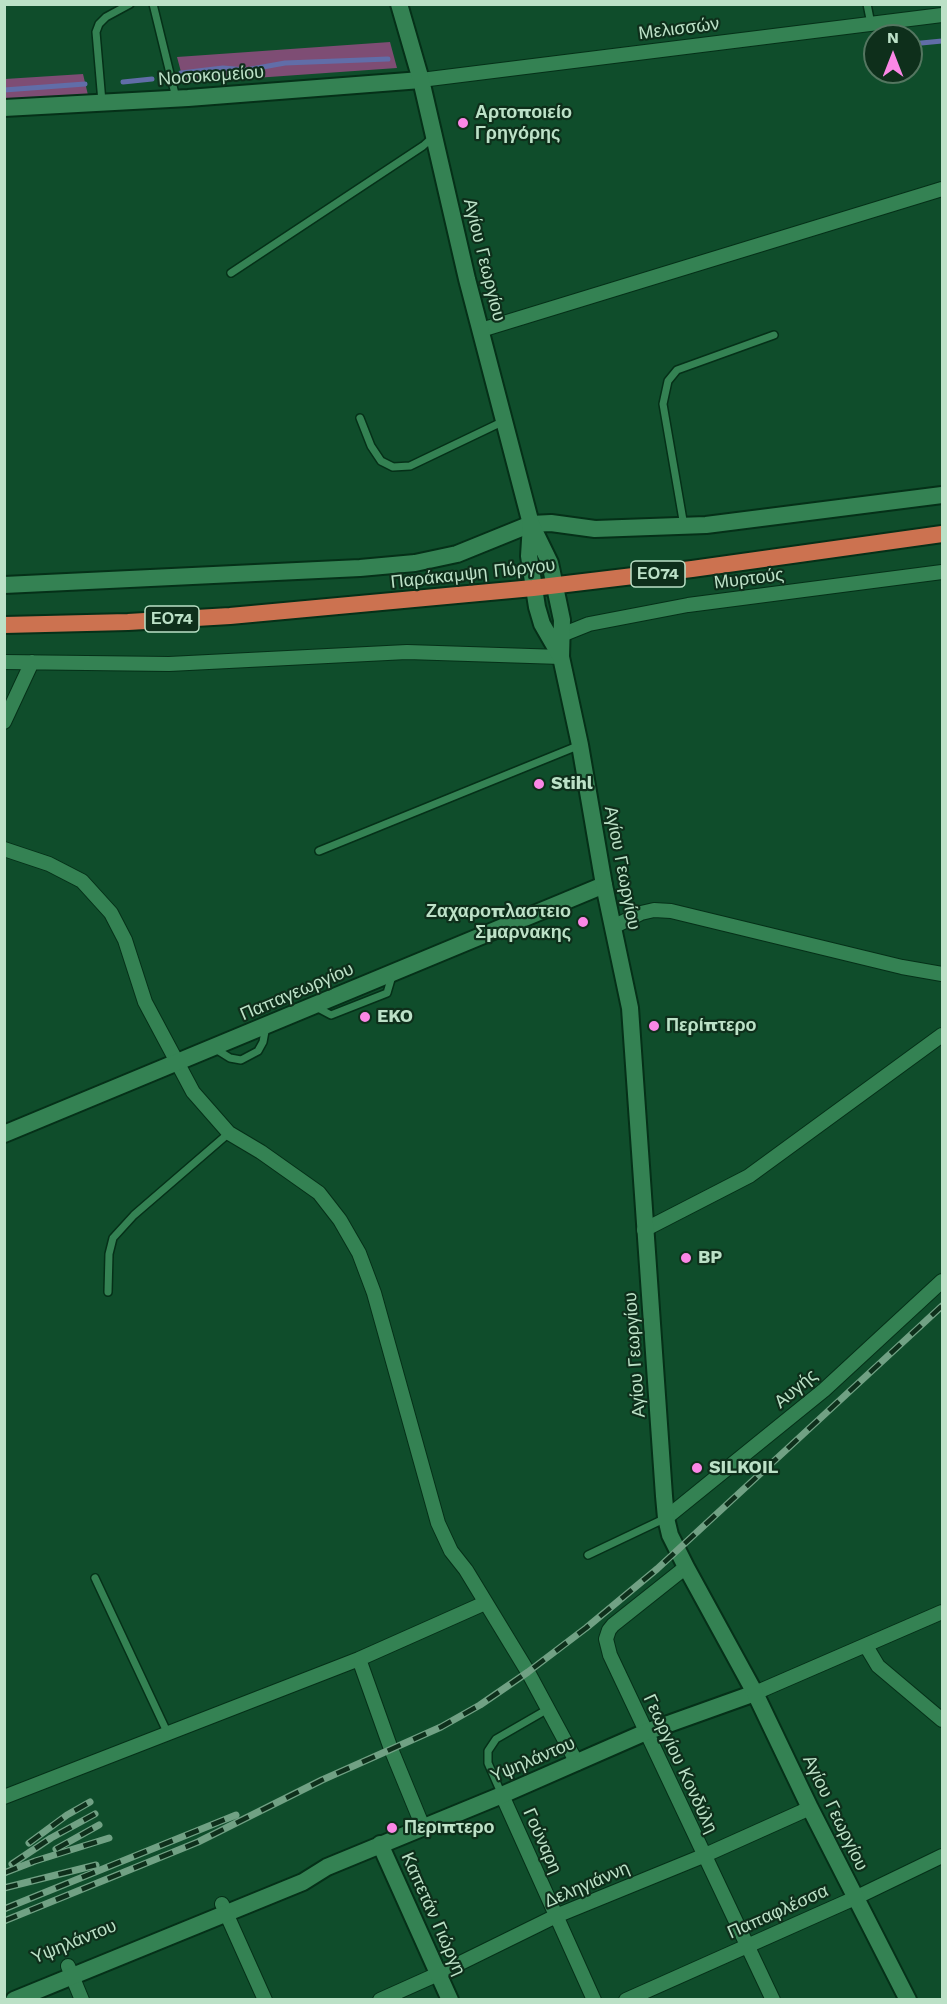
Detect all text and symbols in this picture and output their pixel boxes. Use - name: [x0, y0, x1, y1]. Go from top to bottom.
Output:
- street label: Μελισσών: [637, 13, 721, 45]
- north arrow: [863, 24, 923, 84]
- text: N: [887, 28, 899, 47]
- street label: Νοσοκομείου: [157, 62, 265, 90]
- place label: Αρτοποιείο Γρηγόρης: [475, 102, 572, 144]
- marker: Αρτοποιείο Γρηγόρης: [456, 116, 470, 130]
- street label: Αγίου Γεωργίου: [458, 196, 510, 324]
- street label: Παράκαμψη Πύργου: [390, 555, 556, 593]
- road number: ΕΟ74: [631, 561, 685, 587]
- street label: Μυρτούς: [713, 564, 785, 594]
- road number: ΕΟ74: [145, 606, 199, 632]
- place label: Stihl: [551, 773, 593, 795]
- marker: Stihl: [532, 777, 546, 791]
- street label: Αγίου Γεωργίου: [599, 804, 645, 932]
- place label: Ζαχαροπλαστειο Σμαρνακης: [426, 901, 571, 944]
- marker: Ζαχαροπλαστειο Σμαρνακης: [576, 915, 590, 929]
- street label: Παπαγεωργίου: [237, 958, 357, 1026]
- place label: EKO: [377, 1006, 413, 1028]
- marker: EKO: [358, 1010, 372, 1024]
- place label: Περίπτερο: [666, 1015, 757, 1037]
- marker: Περίπτερο: [647, 1019, 661, 1033]
- place label: BP: [698, 1247, 722, 1269]
- marker: BP: [679, 1251, 693, 1265]
- street label: Αγίου Γεωργίου: [620, 1292, 650, 1418]
- street label: Αυγής: [770, 1365, 822, 1413]
- place label: SILKOIL: [709, 1457, 778, 1479]
- marker: SILKOIL: [690, 1461, 704, 1475]
- street label: Γεωργίου Κονδύλη: [638, 1691, 722, 1837]
- street label: Υψηλάντου: [487, 1733, 579, 1787]
- street label: Αγίου Γεωργίου: [798, 1752, 872, 1874]
- street label: Γούναρη: [518, 1805, 566, 1877]
- place label: Περιπτερο: [404, 1817, 495, 1839]
- marker: Περιπτερο: [385, 1821, 399, 1835]
- street label: Καπετάν Γιώργη: [396, 1849, 470, 1979]
- street label: Δεληγιάννη: [541, 1857, 633, 1913]
- street label: Παπαφλέσσα: [724, 1880, 832, 1944]
- street label: Υψηλάντου: [28, 1915, 120, 1969]

